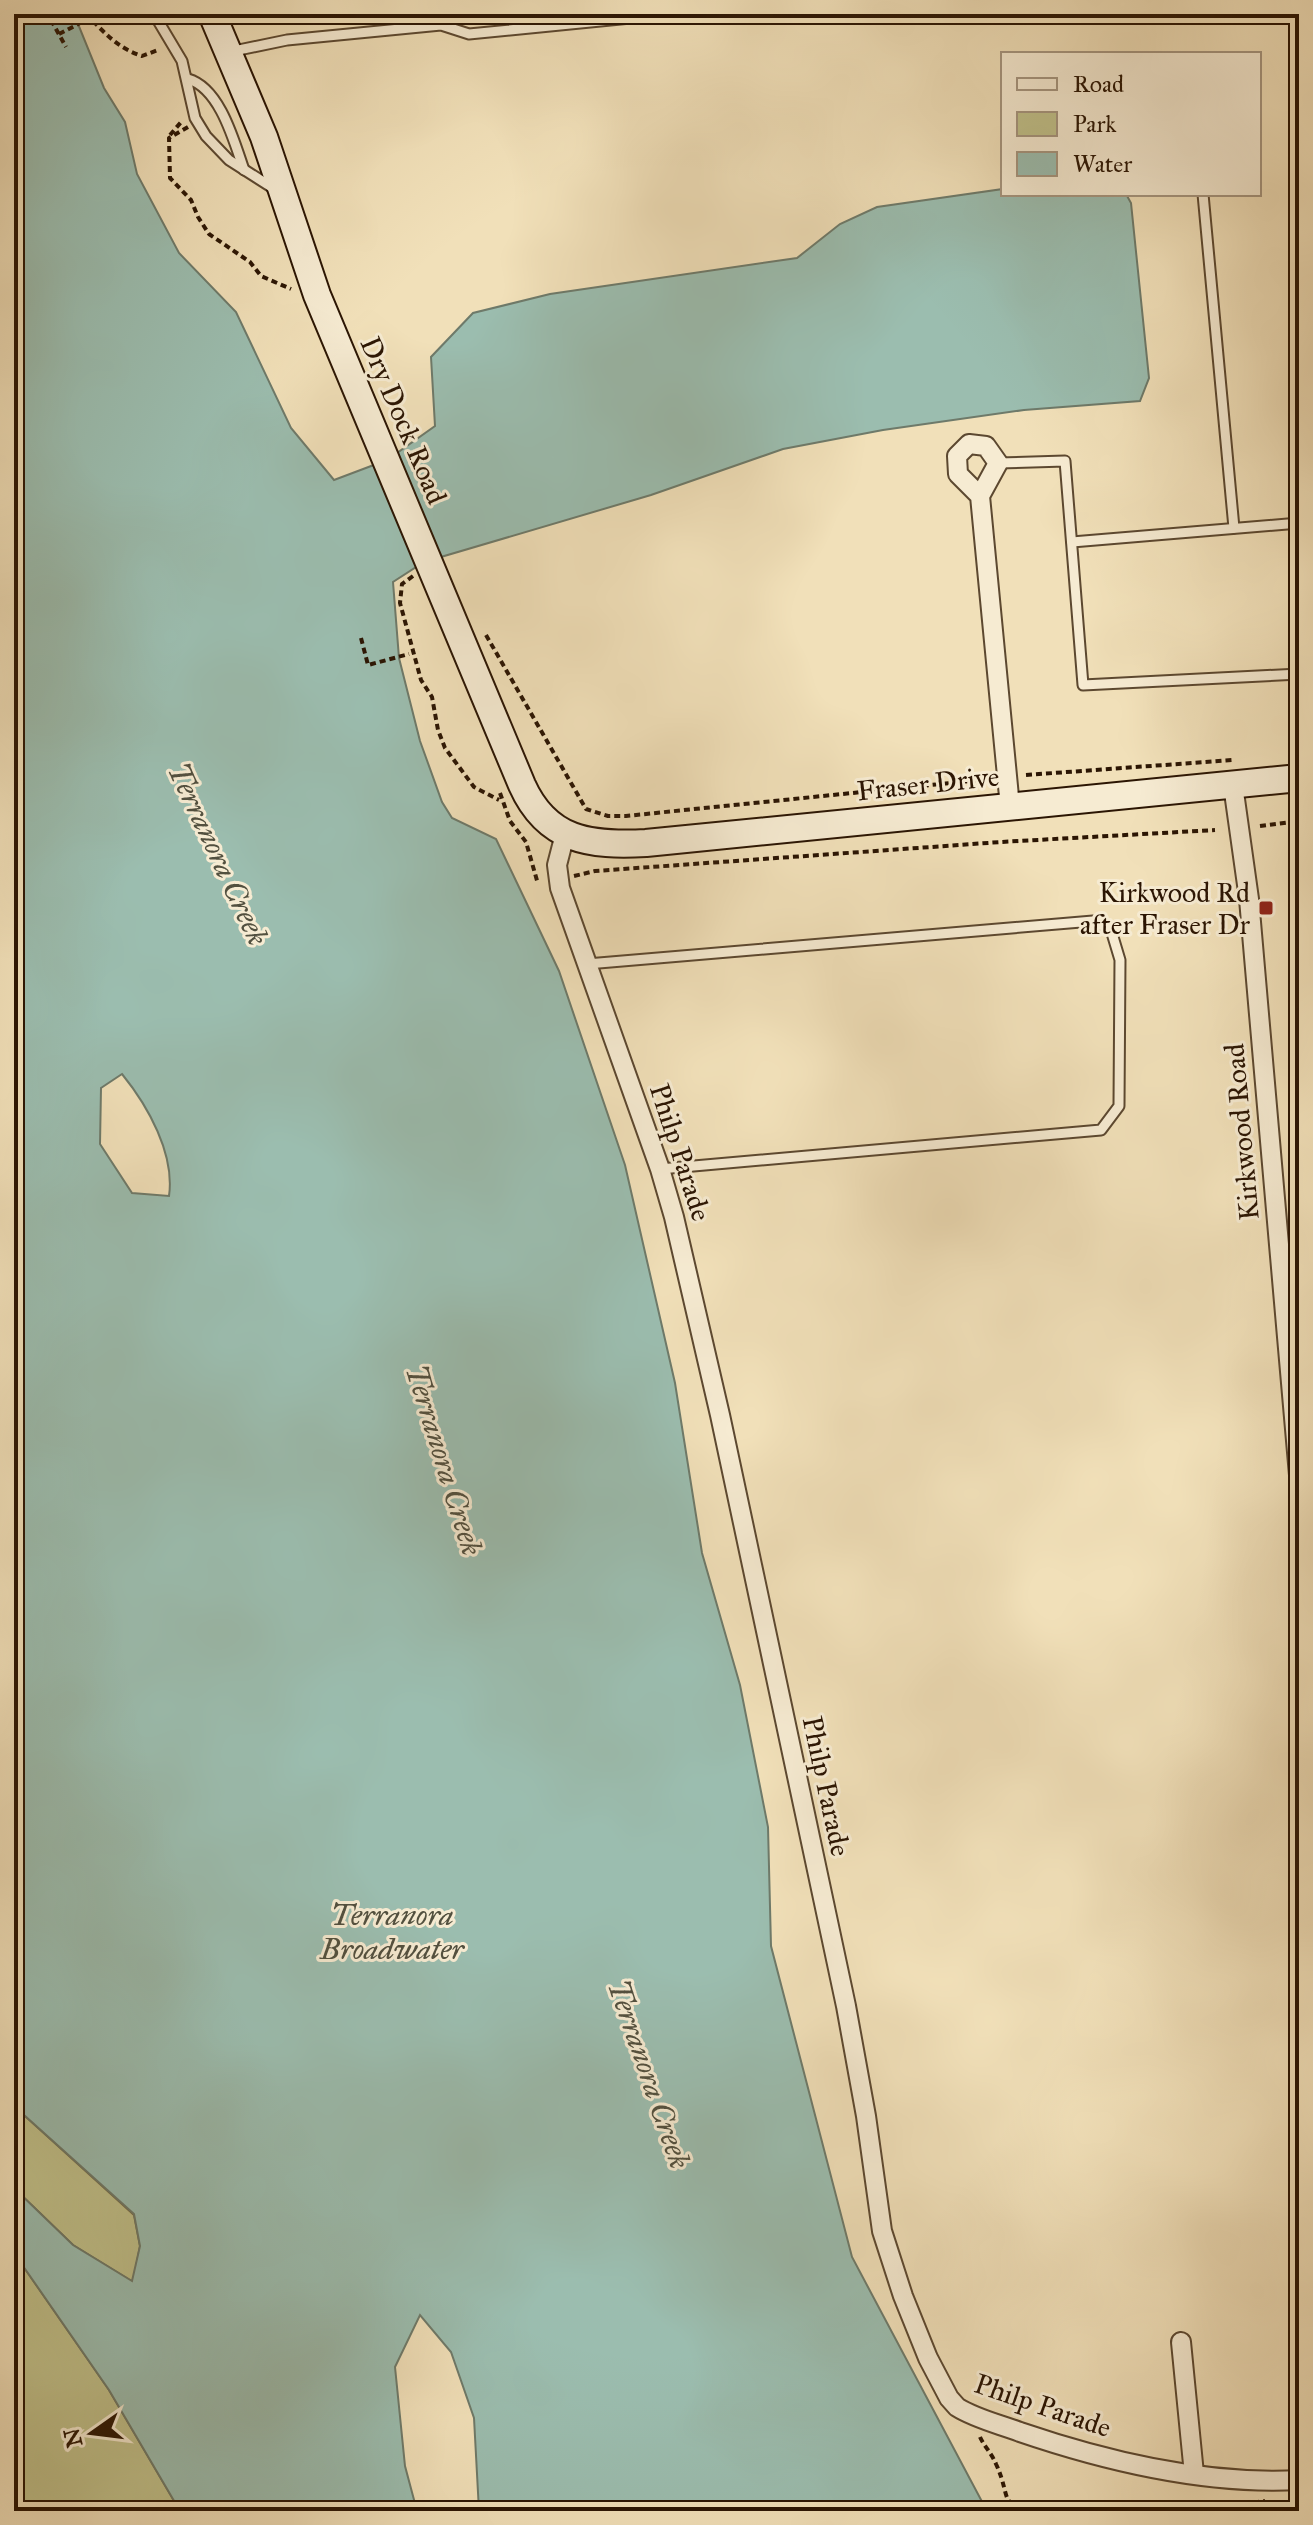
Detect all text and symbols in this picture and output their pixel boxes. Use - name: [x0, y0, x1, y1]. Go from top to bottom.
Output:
- legend: [1001, 52, 1261, 196]
- text: Road: [1073, 69, 1124, 99]
- text: Park: [1073, 109, 1117, 139]
- text: Water: [1073, 149, 1132, 179]
- street label: Dry Dock Road: [353, 331, 455, 509]
- water label: Terranora Creek: [160, 757, 276, 951]
- street label: Fraser Drive: [855, 759, 1001, 808]
- place label: Kirkwood Rd after Fraser Dr: [1080, 875, 1250, 942]
- marker: Kirkwood Rd after Fraser Dr: [1257, 899, 1275, 917]
- street label: Kirkwood Road: [1216, 1042, 1267, 1222]
- street label: Philp Parade: [642, 1079, 719, 1225]
- water label: Terranora Creek: [398, 1360, 490, 1560]
- street label: Philp Parade: [795, 1713, 858, 1859]
- water label: Terranora Broadwater: [318, 1897, 465, 1967]
- water label: Terranora Creek: [600, 1975, 698, 2173]
- street label: Philp Parade: [970, 2366, 1116, 2445]
- north arrow: [52, 2393, 132, 2473]
- text: N: [58, 2425, 88, 2450]

